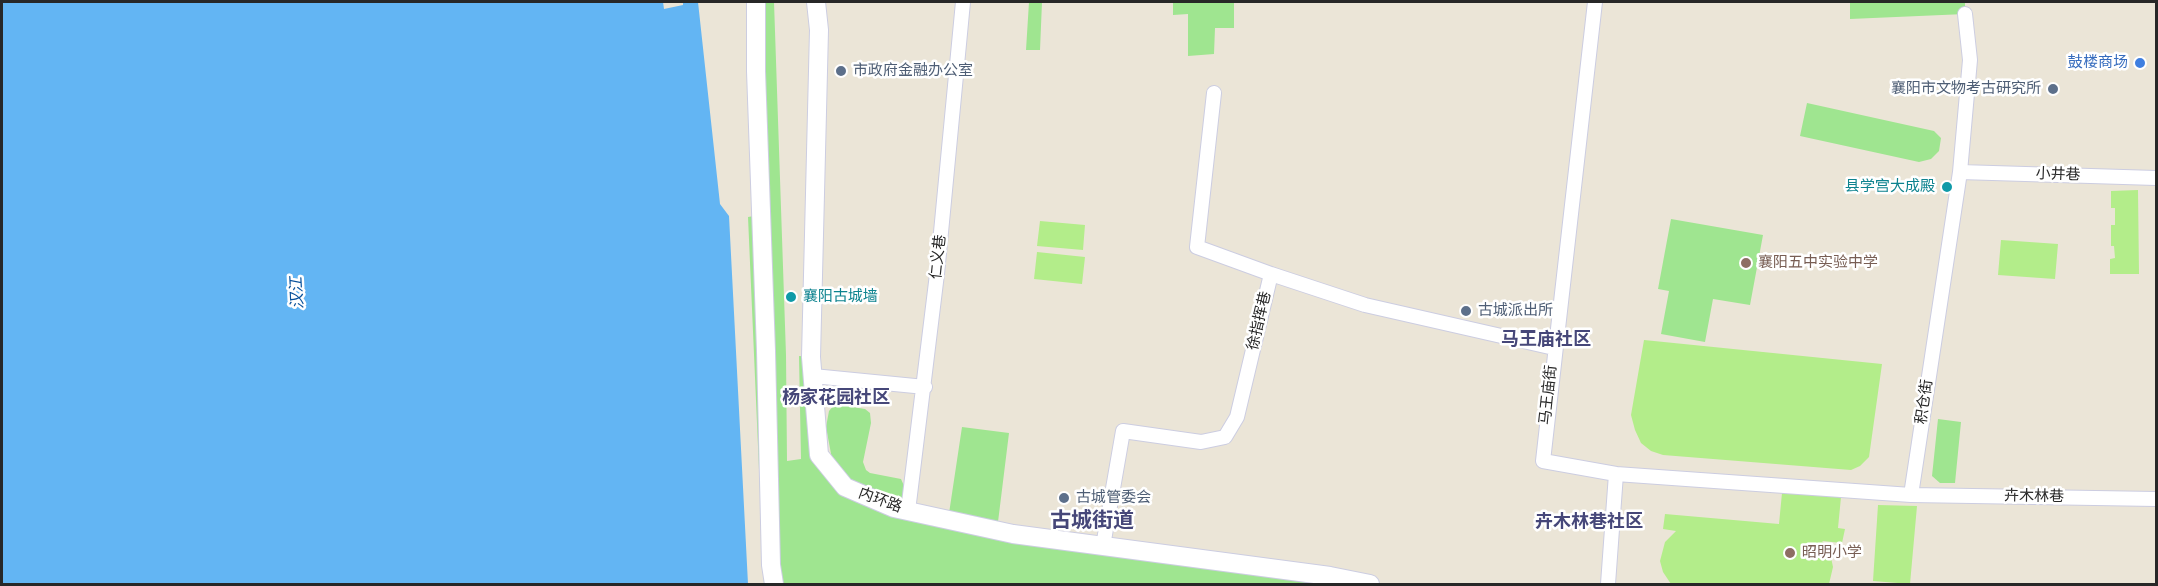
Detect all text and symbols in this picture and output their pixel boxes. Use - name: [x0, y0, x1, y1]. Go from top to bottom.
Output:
- place label: 鼓楼商场: [2068, 54, 2128, 72]
- marker: 鼓楼商场: [2133, 56, 2147, 70]
- place label: 市政府金融办公室: [853, 62, 973, 80]
- marker: 市政府金融办公室: [834, 64, 848, 78]
- place label: 襄阳市文物考古研究所: [1891, 80, 2041, 98]
- marker: 襄阳市文物考古研究所: [2046, 82, 2060, 96]
- street label: 小井巷: [2035, 165, 2081, 185]
- place label: 县学宫大成殿: [1845, 178, 1935, 196]
- marker: 县学宫大成殿: [1940, 180, 1954, 194]
- street label: 仁义巷: [928, 234, 950, 280]
- place label: 襄阳五中实验中学: [1758, 254, 1878, 272]
- marker: 襄阳五中实验中学: [1739, 256, 1753, 270]
- water label: 汉江: [288, 277, 308, 309]
- place label: 襄阳古城墙: [803, 288, 878, 306]
- marker: 襄阳古城墙: [784, 290, 798, 304]
- street label: 徐指挥巷: [1244, 290, 1276, 352]
- place label: 古城派出所: [1478, 302, 1553, 320]
- marker: 古城派出所: [1459, 304, 1473, 318]
- district label: 马王庙社区: [1501, 330, 1591, 352]
- street label: 马王庙街: [1537, 364, 1561, 426]
- street label: 积仓街: [1913, 378, 1937, 426]
- district label: 杨家花园社区: [782, 388, 890, 410]
- street label: 内环路: [856, 485, 904, 517]
- street label: 卉木林巷: [2004, 487, 2064, 507]
- place label: 古城管委会: [1076, 489, 1151, 507]
- marker: 古城管委会: [1057, 491, 1071, 505]
- district label: 古城街道: [1050, 509, 1134, 535]
- district label: 卉木林巷社区: [1535, 512, 1643, 534]
- place label: 昭明小学: [1802, 544, 1862, 562]
- marker: 昭明小学: [1783, 546, 1797, 560]

